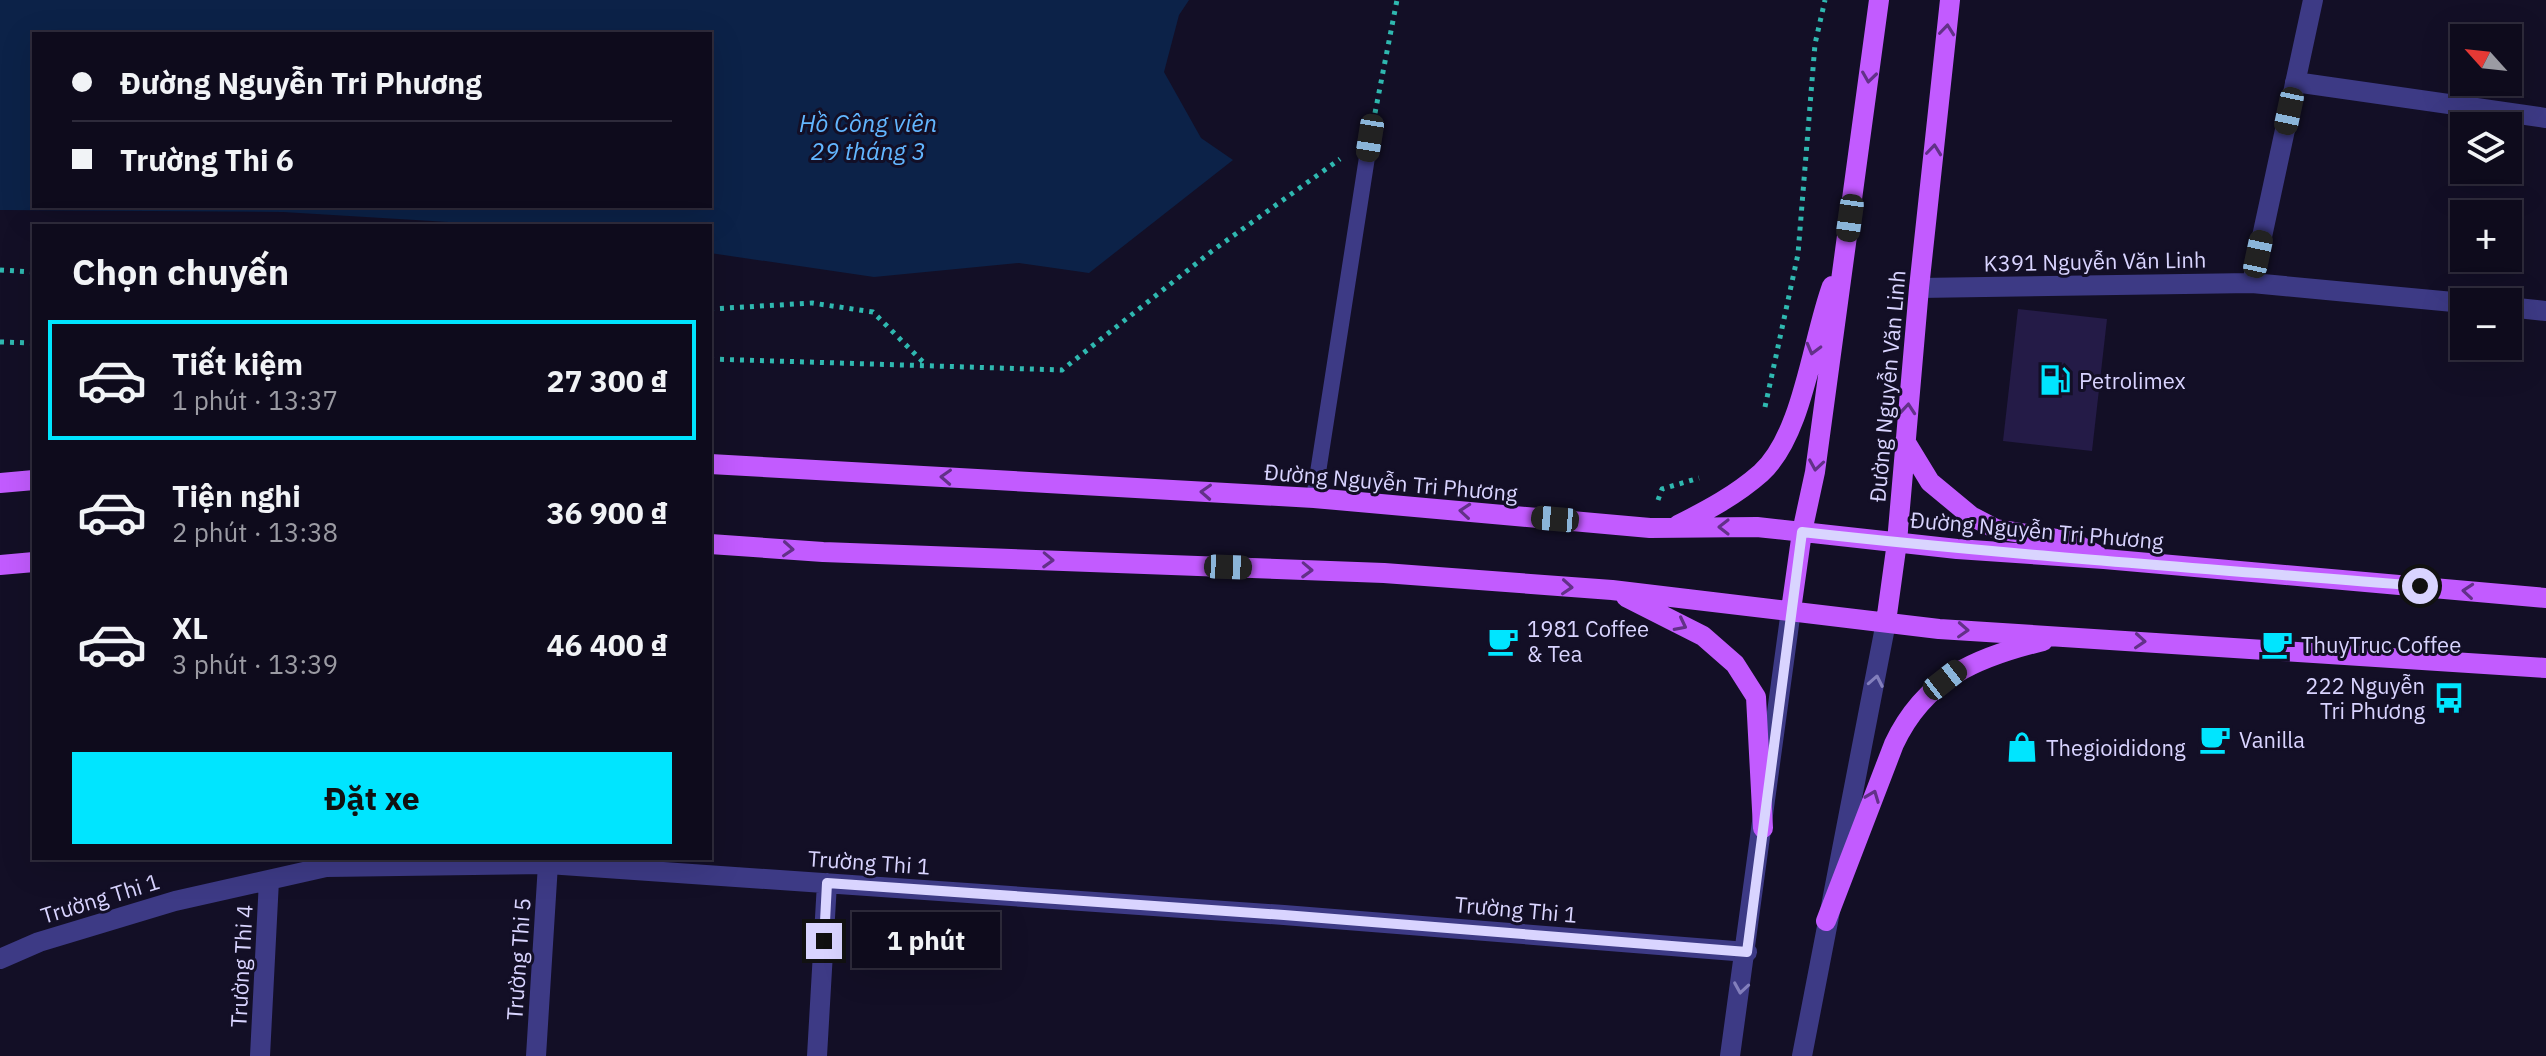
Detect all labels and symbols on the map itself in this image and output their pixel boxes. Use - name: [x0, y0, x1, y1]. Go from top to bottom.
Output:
- one-way arrow: [1938, 23, 1955, 36]
- north arrow: [2450, 24, 2522, 96]
- one-way arrow: [1861, 70, 1878, 84]
- car: [2272, 85, 2306, 137]
- water label: Hồ Công viên 29 tháng 3: [799, 107, 937, 167]
- car: [1354, 112, 1386, 164]
- one-way arrow: [1925, 143, 1942, 156]
- car: [1835, 193, 1865, 243]
- car: [2241, 228, 2275, 280]
- street label: K391 Nguyễn Văn Linh: [1983, 245, 2207, 277]
- street label: Đường Nguyễn Văn Linh: [1862, 269, 1912, 503]
- one-way arrow: [1805, 342, 1822, 356]
- fuel station icon: Petrolimex: [2038, 363, 2072, 397]
- place label: Petrolimex: [2079, 366, 2186, 395]
- one-way arrow: [1899, 402, 1916, 415]
- street label: Đường Nguyễn Tri Phương: [1263, 456, 1519, 508]
- one-way arrow: [1808, 458, 1825, 472]
- one-way arrow: [939, 469, 952, 486]
- one-way arrow: [1199, 484, 1212, 501]
- one-way arrow: [1458, 503, 1471, 520]
- street label: Đường Nguyễn Tri Phương: [1909, 504, 2165, 556]
- car: [1530, 505, 1580, 533]
- one-way arrow: [1717, 518, 1730, 536]
- one-way arrow: [782, 540, 795, 557]
- one-way arrow: [1042, 552, 1055, 569]
- car: [1204, 554, 1252, 580]
- one-way arrow: [1301, 561, 1314, 578]
- route start: [2402, 568, 2438, 604]
- one-way arrow: [1561, 578, 1574, 595]
- one-way arrow: [2461, 583, 2474, 600]
- place label: 1981 Coffee & Tea: [1527, 614, 1649, 668]
- one-way arrow: [1673, 615, 1688, 631]
- one-way arrow: [1957, 621, 1970, 638]
- cafe icon: 1981 Coffee & Tea: [1486, 624, 1520, 658]
- cafe icon: ThuyTruc Coffee: [2260, 627, 2294, 661]
- place label: ThuyTruc Coffee: [2301, 630, 2461, 659]
- one-way arrow: [2134, 632, 2147, 649]
- car: [1919, 656, 1971, 704]
- place label: 222 Nguyễn Tri Phương: [2305, 671, 2425, 725]
- one-way arrow: [1867, 674, 1884, 688]
- bus stop icon: 222 Nguyễn Tri Phương: [2432, 681, 2466, 715]
- cafe icon: Vanilla: [2198, 722, 2232, 756]
- place label: Vanilla: [2239, 725, 2305, 754]
- shop icon: Thegioididong: [2005, 730, 2039, 764]
- place label: Thegioididong: [2046, 733, 2186, 762]
- one-way arrow: [1863, 790, 1880, 804]
- street label: Trường Thi 1: [807, 843, 931, 881]
- street label: Trường Thi 1: [37, 866, 163, 930]
- street label: Trường Thi 1: [1454, 889, 1578, 929]
- street label: Trường Thi 5: [499, 897, 537, 1021]
- street label: Trường Thi 4: [223, 904, 259, 1028]
- callout: 1 phút: [852, 913, 1000, 969]
- route end: [806, 923, 842, 959]
- one-way arrow: [1733, 982, 1750, 995]

